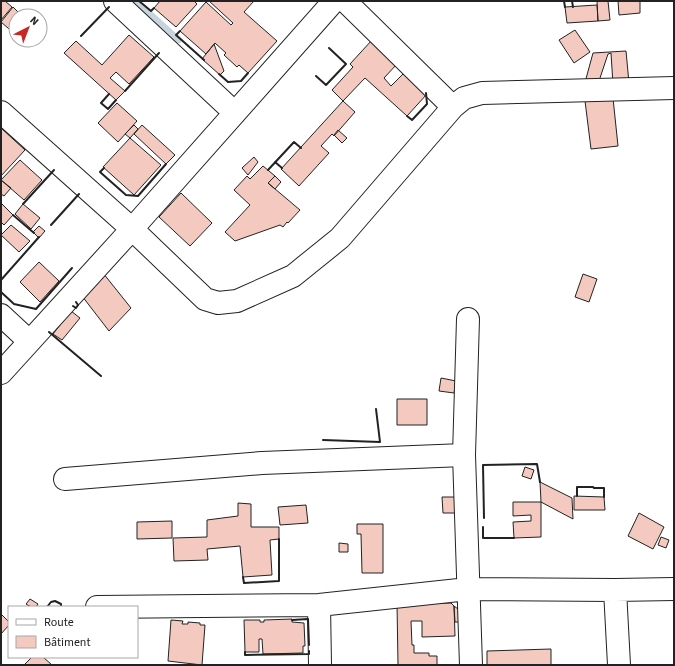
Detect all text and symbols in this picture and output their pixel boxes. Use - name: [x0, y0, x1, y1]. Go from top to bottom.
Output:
- north arrow: [8, 8, 48, 48]
- text: N: [27, 13, 42, 29]
- legend: [8, 606, 138, 658]
- text: Route: [44, 614, 74, 631]
- text: Bâtiment: [44, 634, 90, 651]

